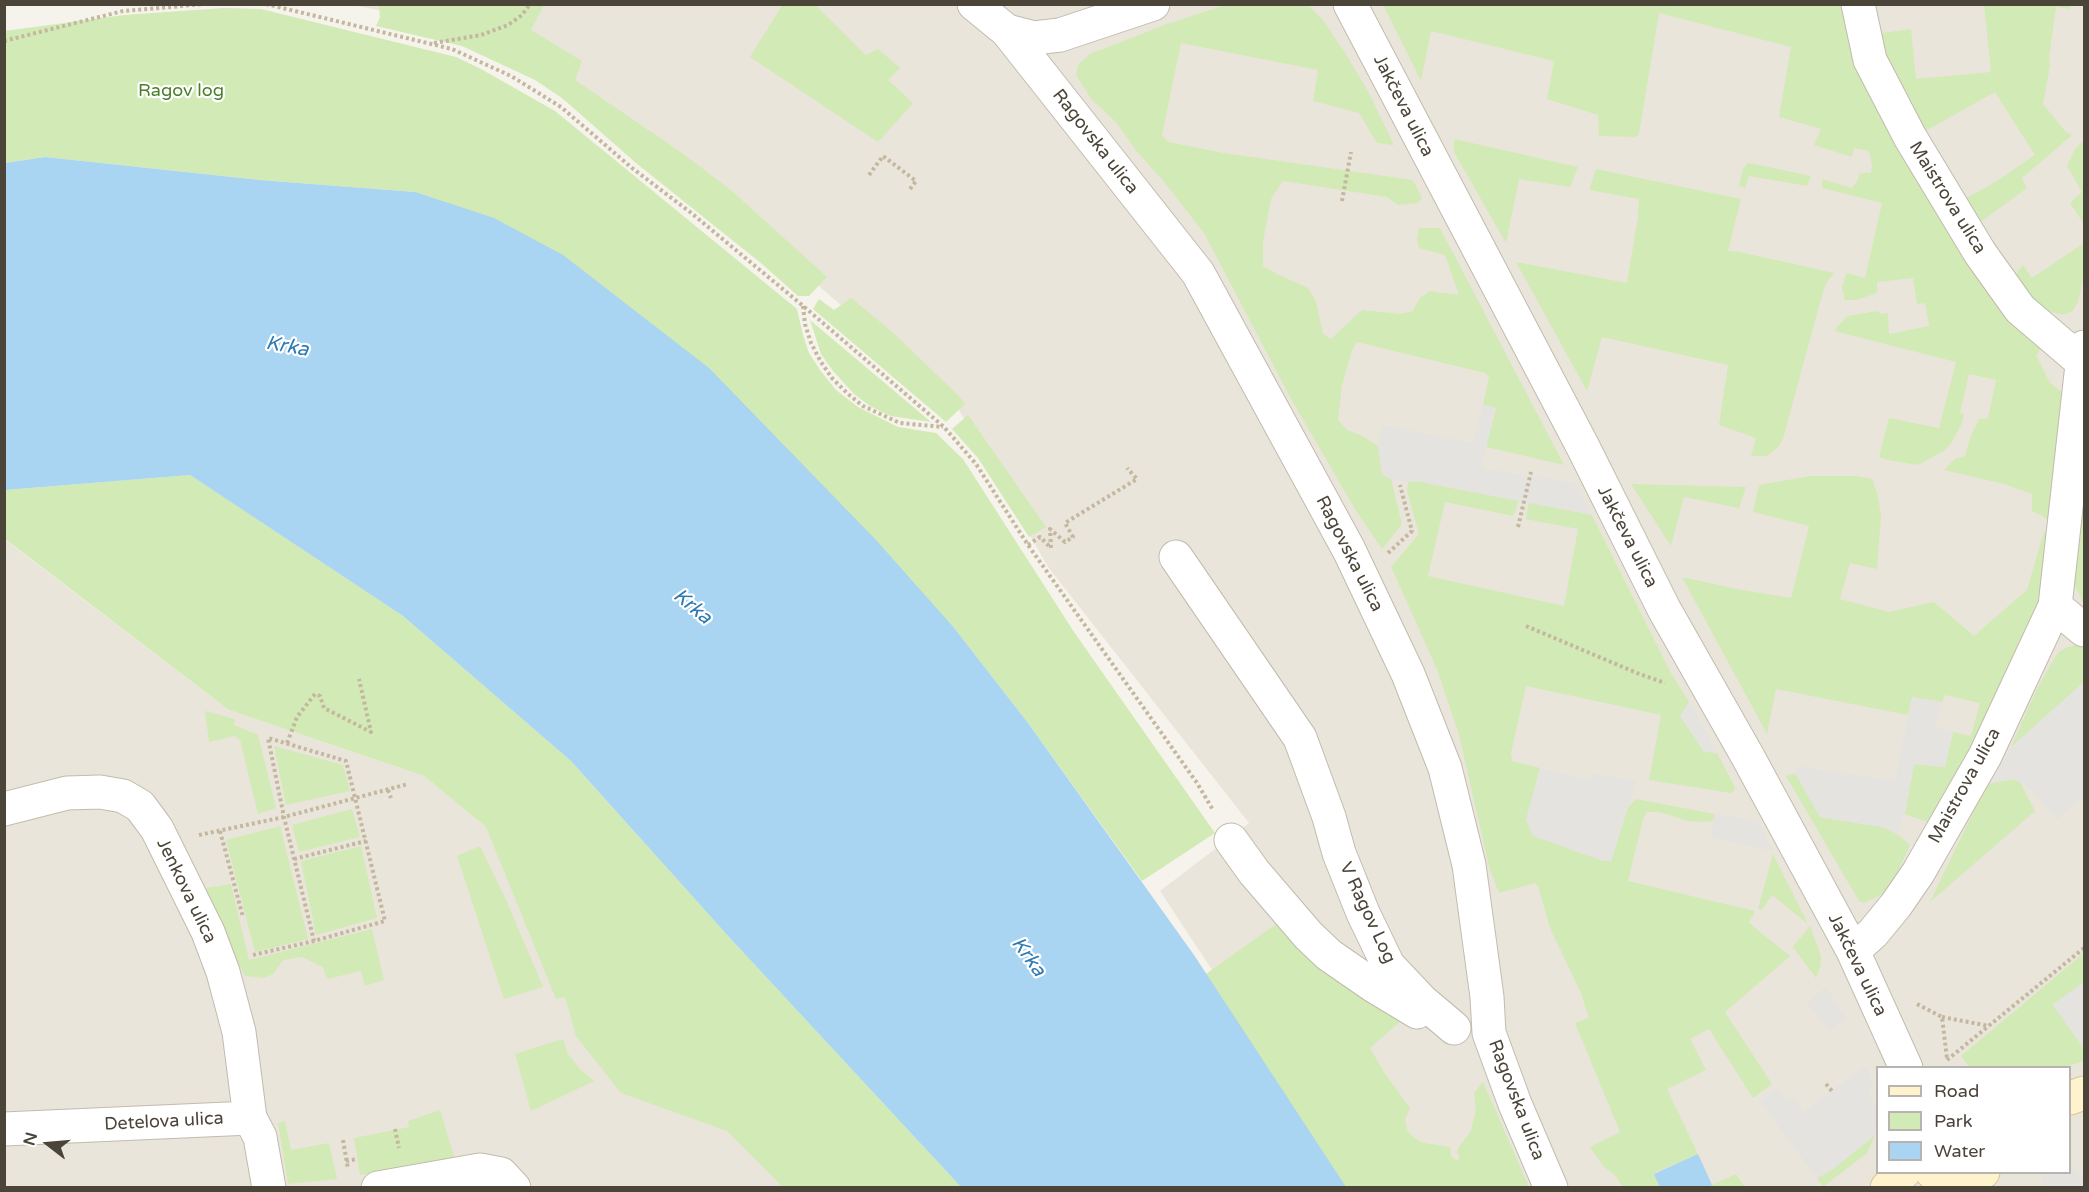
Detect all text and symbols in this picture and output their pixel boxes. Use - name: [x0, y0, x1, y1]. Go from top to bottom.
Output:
- street label: Jakčeva ulica: [1368, 51, 1438, 161]
- park label: Ragov log: [138, 80, 224, 102]
- street label: Ragovska ulica: [1047, 85, 1143, 199]
- street label: Maistrova ulica: [1904, 138, 1990, 258]
- water label: Krka: [264, 331, 310, 363]
- street label: Jakčeva ulica: [1592, 482, 1662, 592]
- street label: Ragovska ulica: [1310, 492, 1388, 616]
- water label: Krka: [668, 584, 716, 630]
- street label: Maistrova ulica: [1924, 724, 2006, 848]
- street label: Jenkova ulica: [151, 835, 221, 947]
- street label: V Ragov Log: [1334, 859, 1400, 967]
- street label: Jakčeva ulica: [1823, 910, 1891, 1020]
- water label: Krka: [1006, 933, 1050, 981]
- street label: Ragovska ulica: [1483, 1037, 1549, 1163]
- legend: [1876, 1066, 2071, 1174]
- text: Road: [1934, 1080, 1979, 1102]
- street label: Detelova ulica: [104, 1108, 224, 1136]
- text: Park: [1934, 1110, 1972, 1132]
- north arrow: [18, 1114, 78, 1174]
- text: N: [19, 1130, 42, 1148]
- text: Water: [1934, 1140, 1985, 1162]

